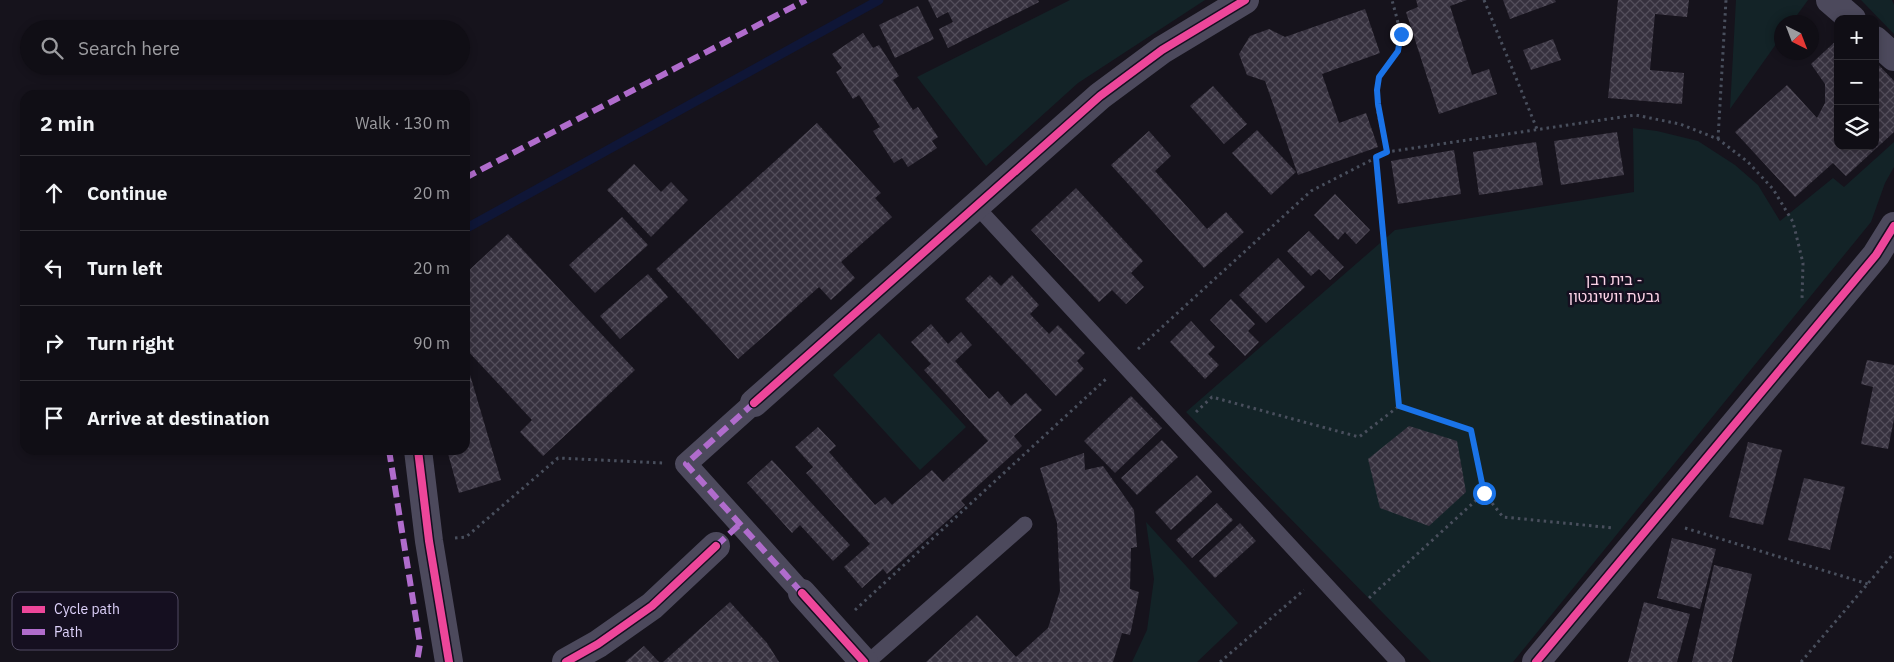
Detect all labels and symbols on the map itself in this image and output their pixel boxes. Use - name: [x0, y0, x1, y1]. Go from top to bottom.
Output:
- north arrow: [1774, 15, 1819, 60]
- route end: [1390, 23, 1413, 46]
- district label: בית רבן - גבעת וושינגטון: [1568, 270, 1660, 306]
- route start: [1473, 482, 1496, 505]
- legend: [12, 592, 178, 650]
- text: Cycle path: [54, 600, 120, 618]
- text: Path: [54, 623, 83, 641]

